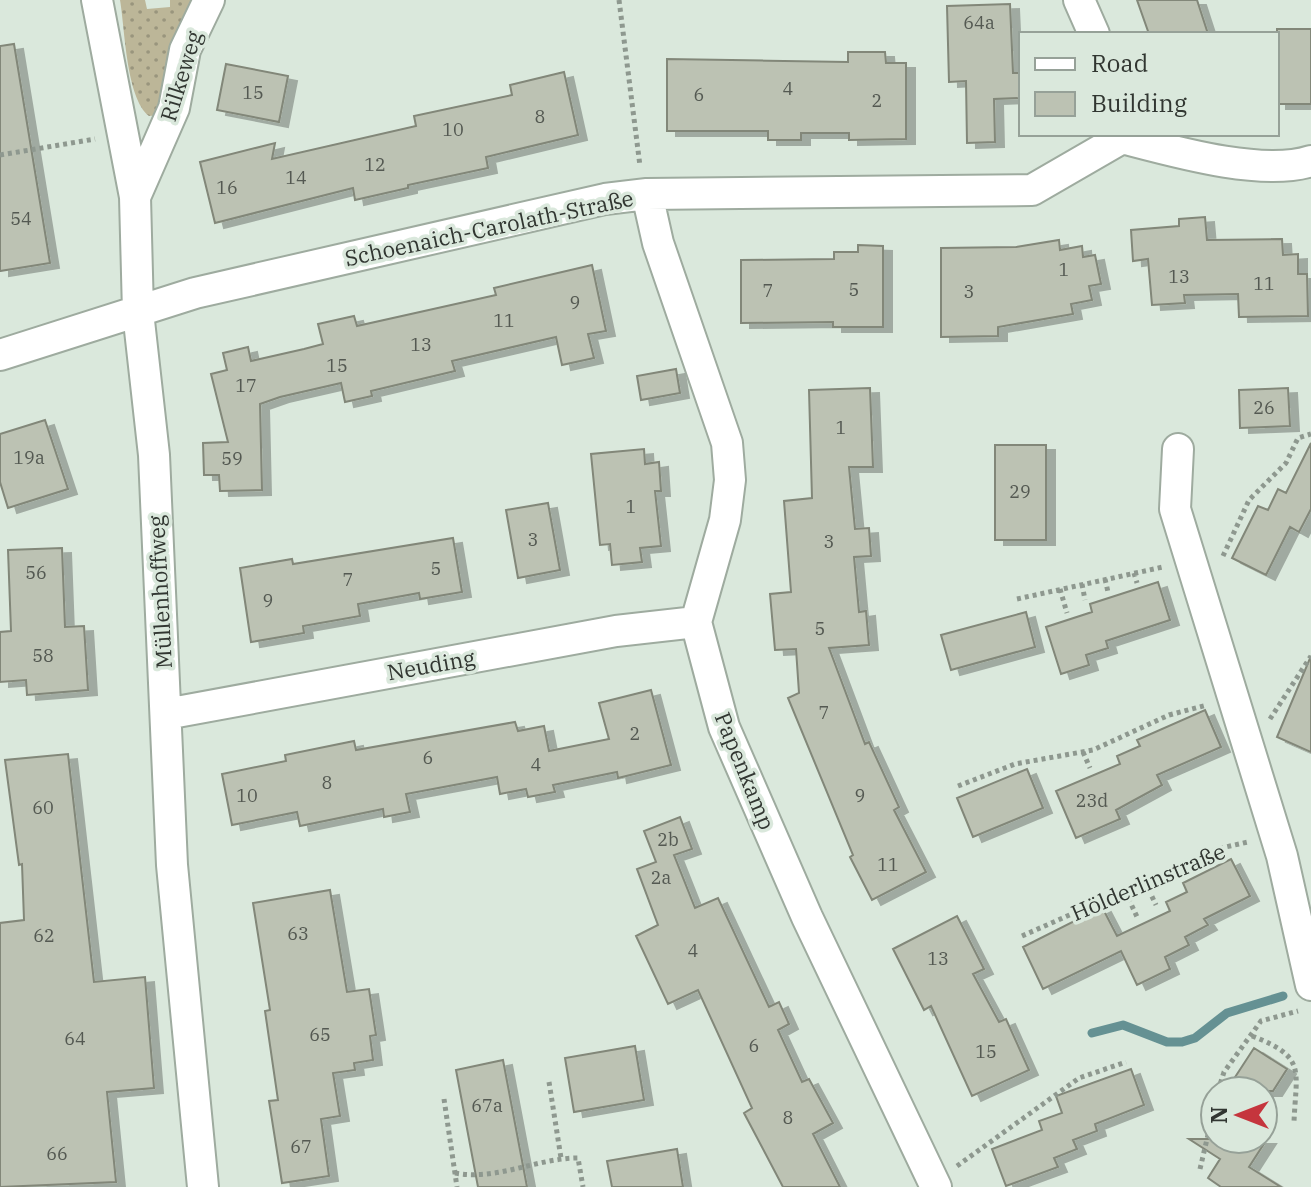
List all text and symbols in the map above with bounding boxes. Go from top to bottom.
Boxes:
house number: 64a [963,11,995,34]
street label: Rilkeweg [153,27,208,125]
legend [1019,32,1279,136]
text: Road [1091,47,1148,79]
house number: 4 [783,77,793,100]
house number: 15 [242,81,264,104]
house number: 6 [694,83,704,106]
text: Building [1091,87,1187,119]
house number: 2 [872,89,882,112]
house number: 8 [535,105,545,128]
house number: 10 [442,118,464,141]
house number: 12 [364,153,386,176]
house number: 14 [285,166,307,189]
house number: 16 [216,176,238,199]
street label: Schoenaich-Carolath-Straße [342,183,636,272]
house number: 54 [10,207,32,230]
house number: 1 [1059,258,1069,281]
house number: 13 [1168,265,1190,288]
house number: 11 [1253,272,1275,295]
house number: 5 [849,278,859,301]
house number: 7 [763,279,773,302]
house number: 3 [964,280,974,303]
house number: 9 [570,291,580,314]
house number: 11 [493,309,515,332]
house number: 13 [410,333,432,356]
house number: 15 [326,354,348,377]
house number: 17 [235,374,257,397]
house number: 26 [1253,396,1275,419]
house number: 1 [836,416,846,439]
house number: 19a [13,446,45,469]
house number: 59 [221,447,243,470]
house number: 29 [1009,480,1031,503]
house number: 1 [626,495,636,518]
street label: Müllenhoffweg [141,515,178,669]
house number: 3 [528,528,538,551]
house number: 3 [824,530,834,553]
house number: 5 [431,557,441,580]
house number: 56 [25,561,47,584]
house number: 7 [343,568,353,591]
house number: 9 [263,589,273,612]
house number: 5 [815,617,825,640]
street label: Neuding [385,643,477,686]
house number: 58 [32,644,54,667]
house number: 7 [819,701,829,724]
street label: Papenkamp [709,708,782,834]
house number: 2 [630,722,640,745]
house number: 6 [423,746,433,769]
house number: 4 [531,753,541,776]
house number: 8 [322,771,332,794]
house number: 10 [236,784,258,807]
house number: 9 [855,784,865,807]
house number: 23d [1076,789,1108,812]
house number: 60 [32,796,54,819]
house number: 2b [657,828,679,851]
street label: Hölderlinstraße [1066,836,1229,927]
house number: 11 [877,853,899,876]
house number: 2a [651,866,671,889]
house number: 63 [287,922,309,945]
house number: 62 [33,924,55,947]
house number: 4 [688,939,698,962]
house number: 13 [927,947,949,970]
house number: 65 [309,1023,331,1046]
house number: 64 [64,1027,86,1050]
house number: 6 [749,1034,759,1057]
house number: 15 [975,1040,997,1063]
north arrow [1199,1075,1279,1155]
house number: 67a [471,1094,503,1117]
house number: 8 [783,1106,793,1129]
text: N [1204,1106,1233,1124]
house number: 67 [290,1135,312,1158]
house number: 66 [46,1142,68,1165]

